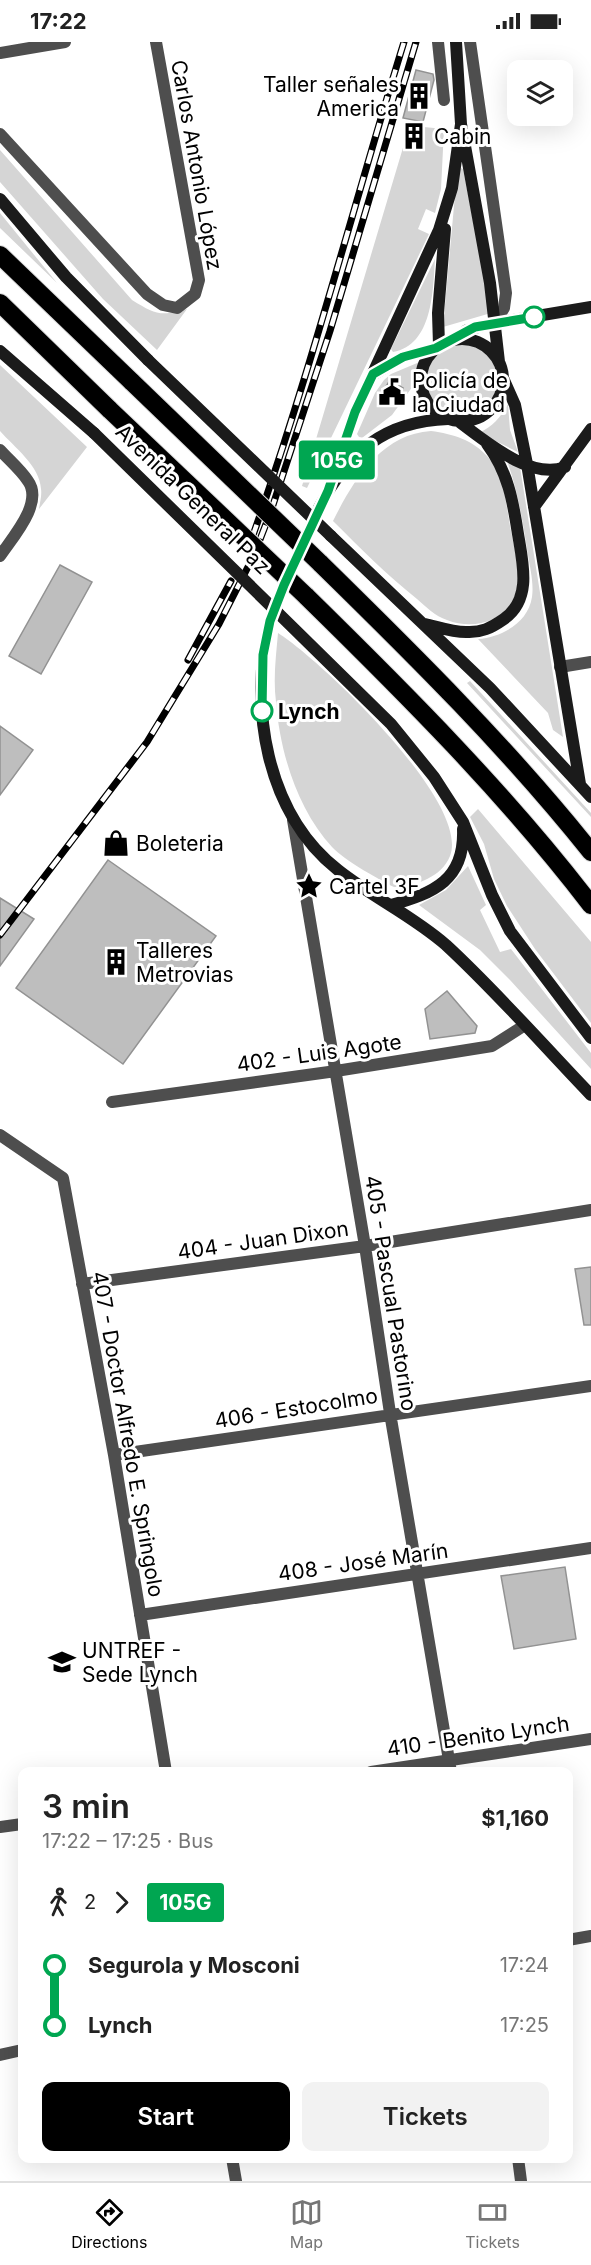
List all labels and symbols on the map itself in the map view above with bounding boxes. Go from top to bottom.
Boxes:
street label: Carlos Antonio López [166,58,228,272]
place label: Taller señales America [263,72,399,121]
building icon: Taller señales America [404,81,434,111]
building icon: Cabin [399,121,429,151]
place label: Cabin [434,124,491,149]
unlabelled marker [523,306,545,328]
place label: Policía de la Ciudad [412,368,508,417]
public building icon: Policía de la Ciudad [377,377,407,407]
street label: Avenida General Paz [111,419,275,579]
line badge: 105G [295,440,379,480]
place label: Lynch [278,699,340,724]
marker: Lynch [251,700,273,722]
shop icon: Boleteria [101,828,131,858]
place label: Boleteria [136,831,224,856]
place icon: Cartel 3F [294,871,324,901]
place label: Cartel 3F [329,874,420,899]
place label: Talleres Metrovias [136,938,234,987]
building icon: Talleres Metrovias [101,947,131,977]
street label: 402 - Luis Agote [235,1029,403,1077]
street label: 405 - Pascual Pastorino [360,1173,422,1413]
street label: 404 - Juan Dixon [176,1216,350,1264]
street label: 407 - Doctor Alfredo E. Springolo [87,1269,169,1599]
street label: 406 - Estocolmo [213,1383,379,1433]
street label: 408 - José Marín [276,1538,450,1586]
place label: UNTREF - Sede Lynch [82,1638,198,1687]
school or university icon: UNTREF - Sede Lynch [47,1647,77,1677]
street label: 410 - Benito Lynch [385,1711,571,1761]

